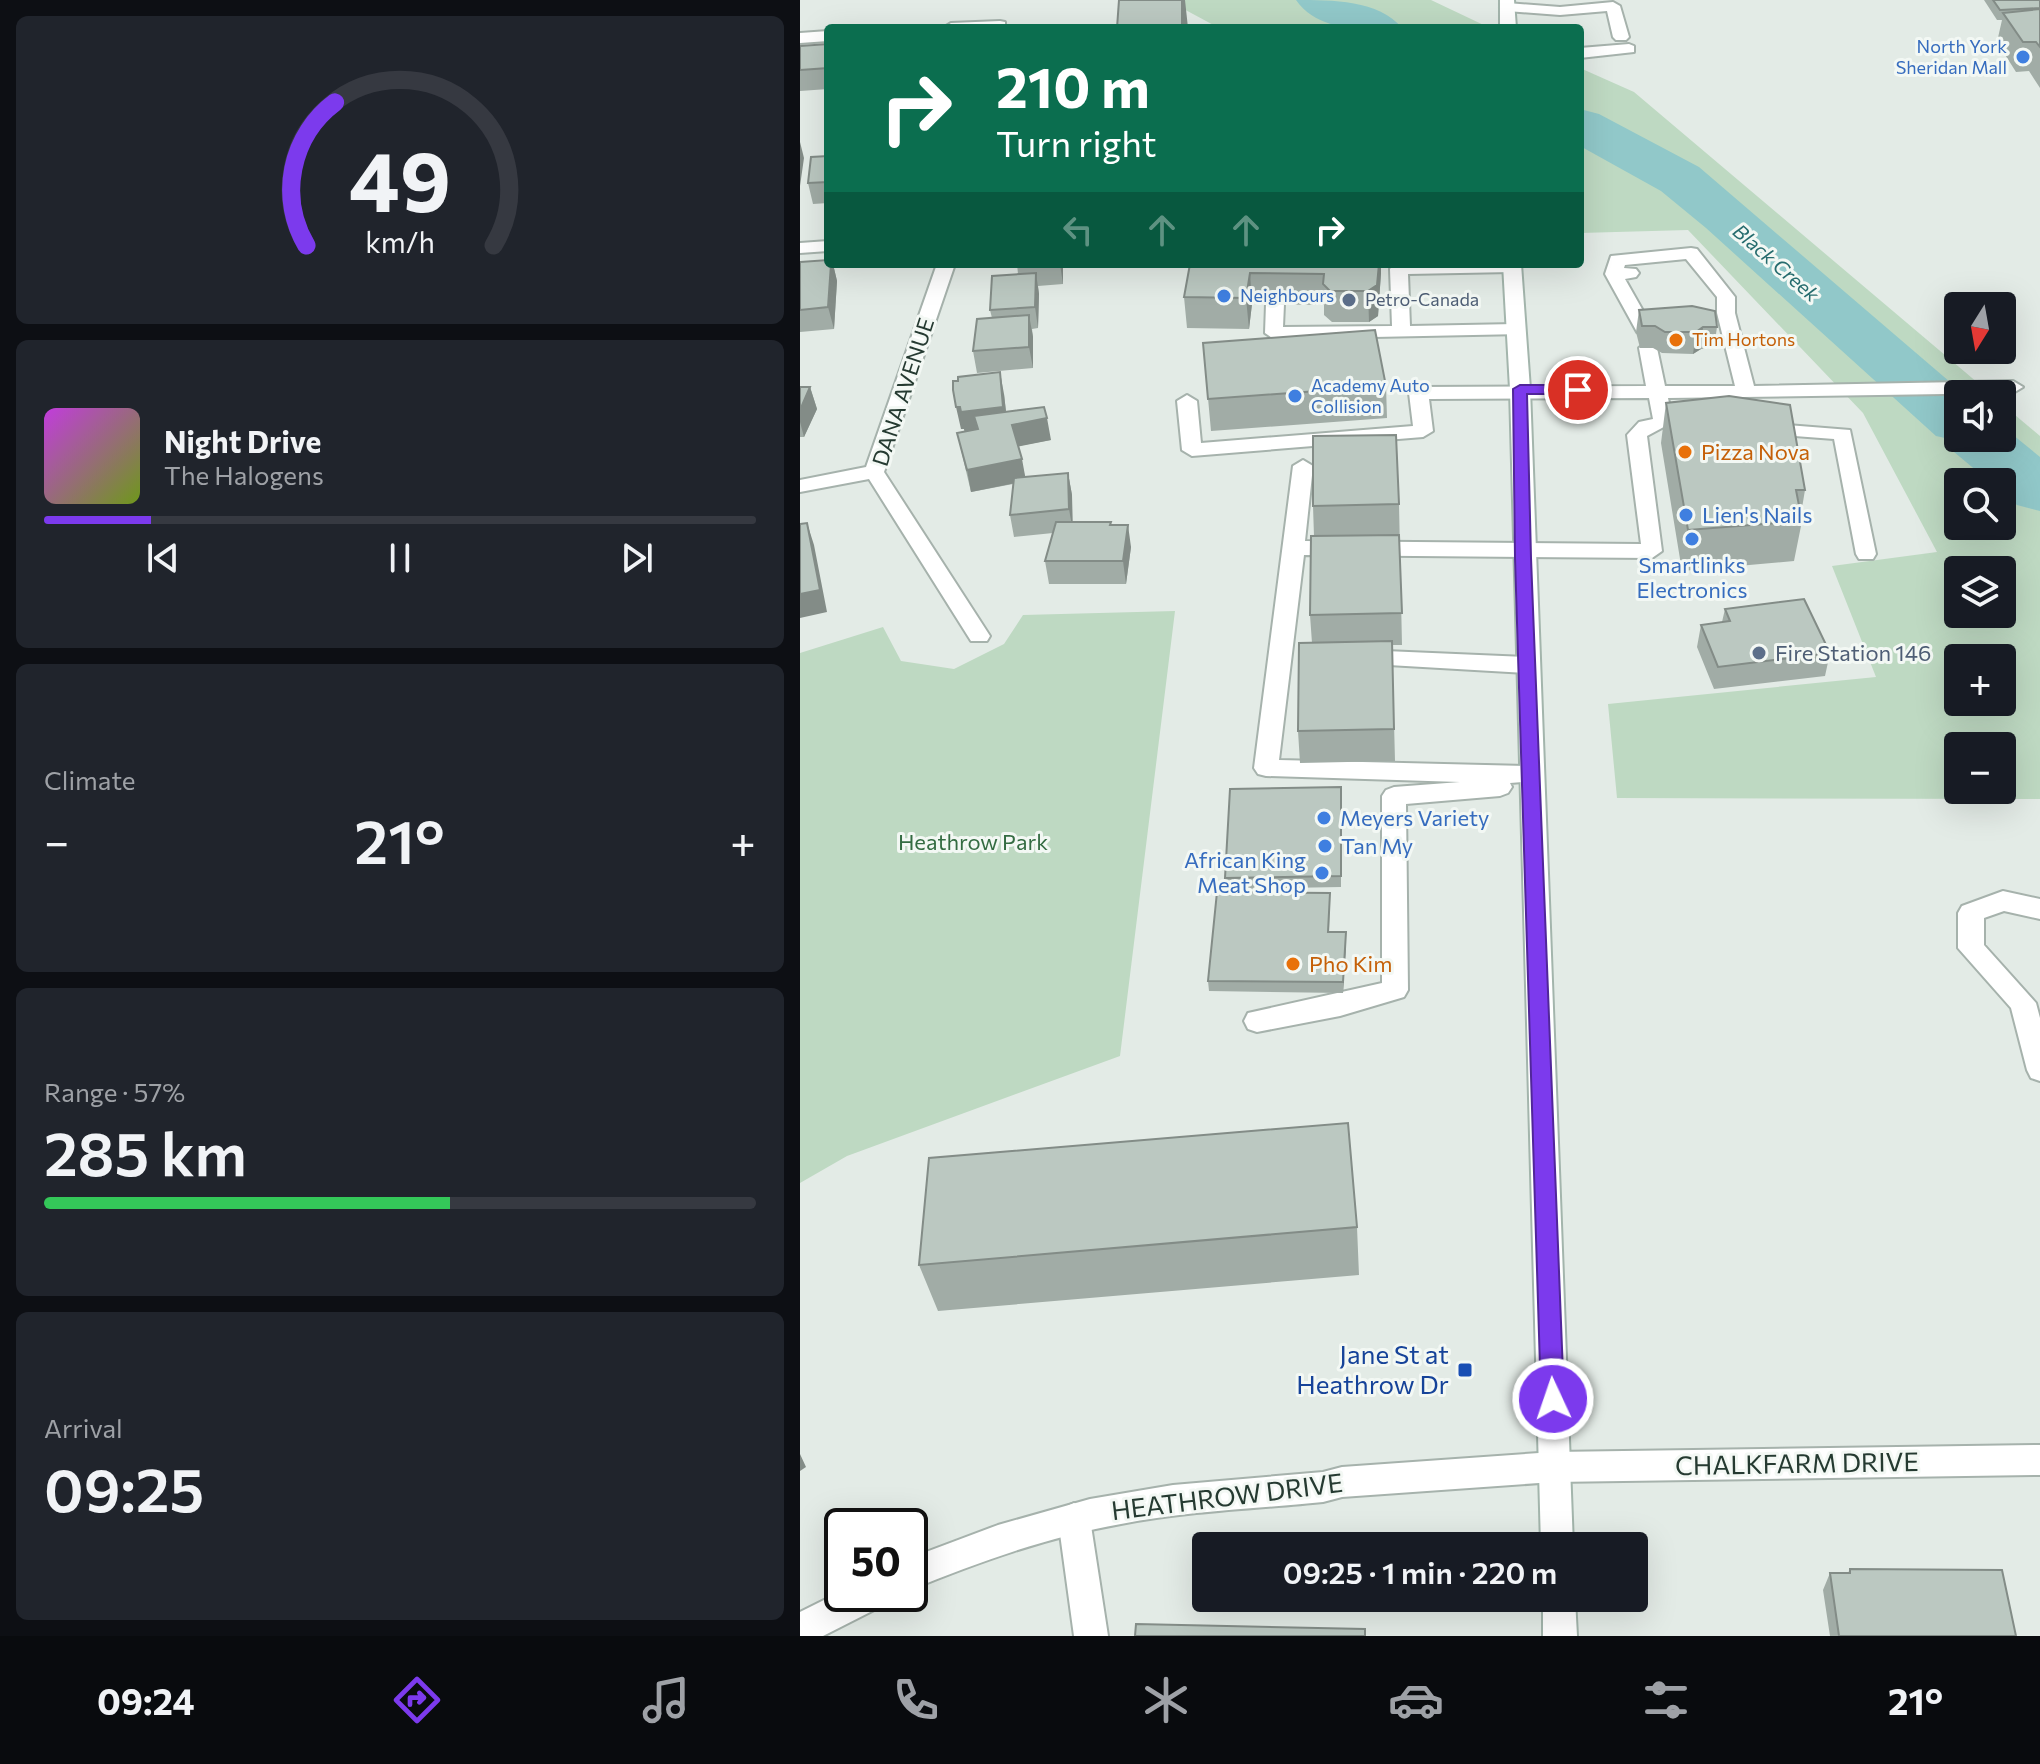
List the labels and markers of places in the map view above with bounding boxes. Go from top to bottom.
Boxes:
place label: North York Sheridan Mall [1896,35,2007,78]
marker: North York Sheridan Mall [2014,48,2032,66]
place label: Neighbours [1240,284,1334,306]
marker: Neighbours [1215,287,1233,305]
place label: Petro-Canada [1365,288,1479,310]
marker: Petro-Canada [1340,291,1358,309]
place label: Tim Hortons [1692,328,1795,350]
marker: Tim Hortons [1667,331,1685,349]
pin [1544,356,1612,424]
place label: Academy Auto Collision [1311,374,1430,417]
marker: Academy Auto Collision [1286,387,1304,405]
place label: Pizza Nova [1701,438,1810,465]
marker: Pizza Nova [1676,443,1694,461]
place label: Lien's Nails [1702,501,1812,528]
marker: Lien's Nails [1677,506,1695,524]
marker: Smartlinks Electronics [1683,530,1701,548]
place label: Smartlinks Electronics [1637,551,1747,603]
place label: Fire Station 146 [1775,639,1931,666]
marker: Fire Station 146 [1750,644,1768,662]
place label: Meyers Variety [1340,804,1489,831]
marker: Meyers Variety [1315,809,1333,827]
place label: Tan My [1341,832,1413,859]
marker: Tan My [1316,837,1334,855]
place label: African King Meat Shop [1184,846,1306,898]
marker: African King Meat Shop [1313,864,1331,882]
place label: Pho Kim [1309,950,1392,977]
marker: Pho Kim [1284,955,1302,973]
place label: Jane St at Heathrow Dr [1296,1338,1449,1399]
marker: Jane St at Heathrow Dr [1456,1361,1474,1379]

